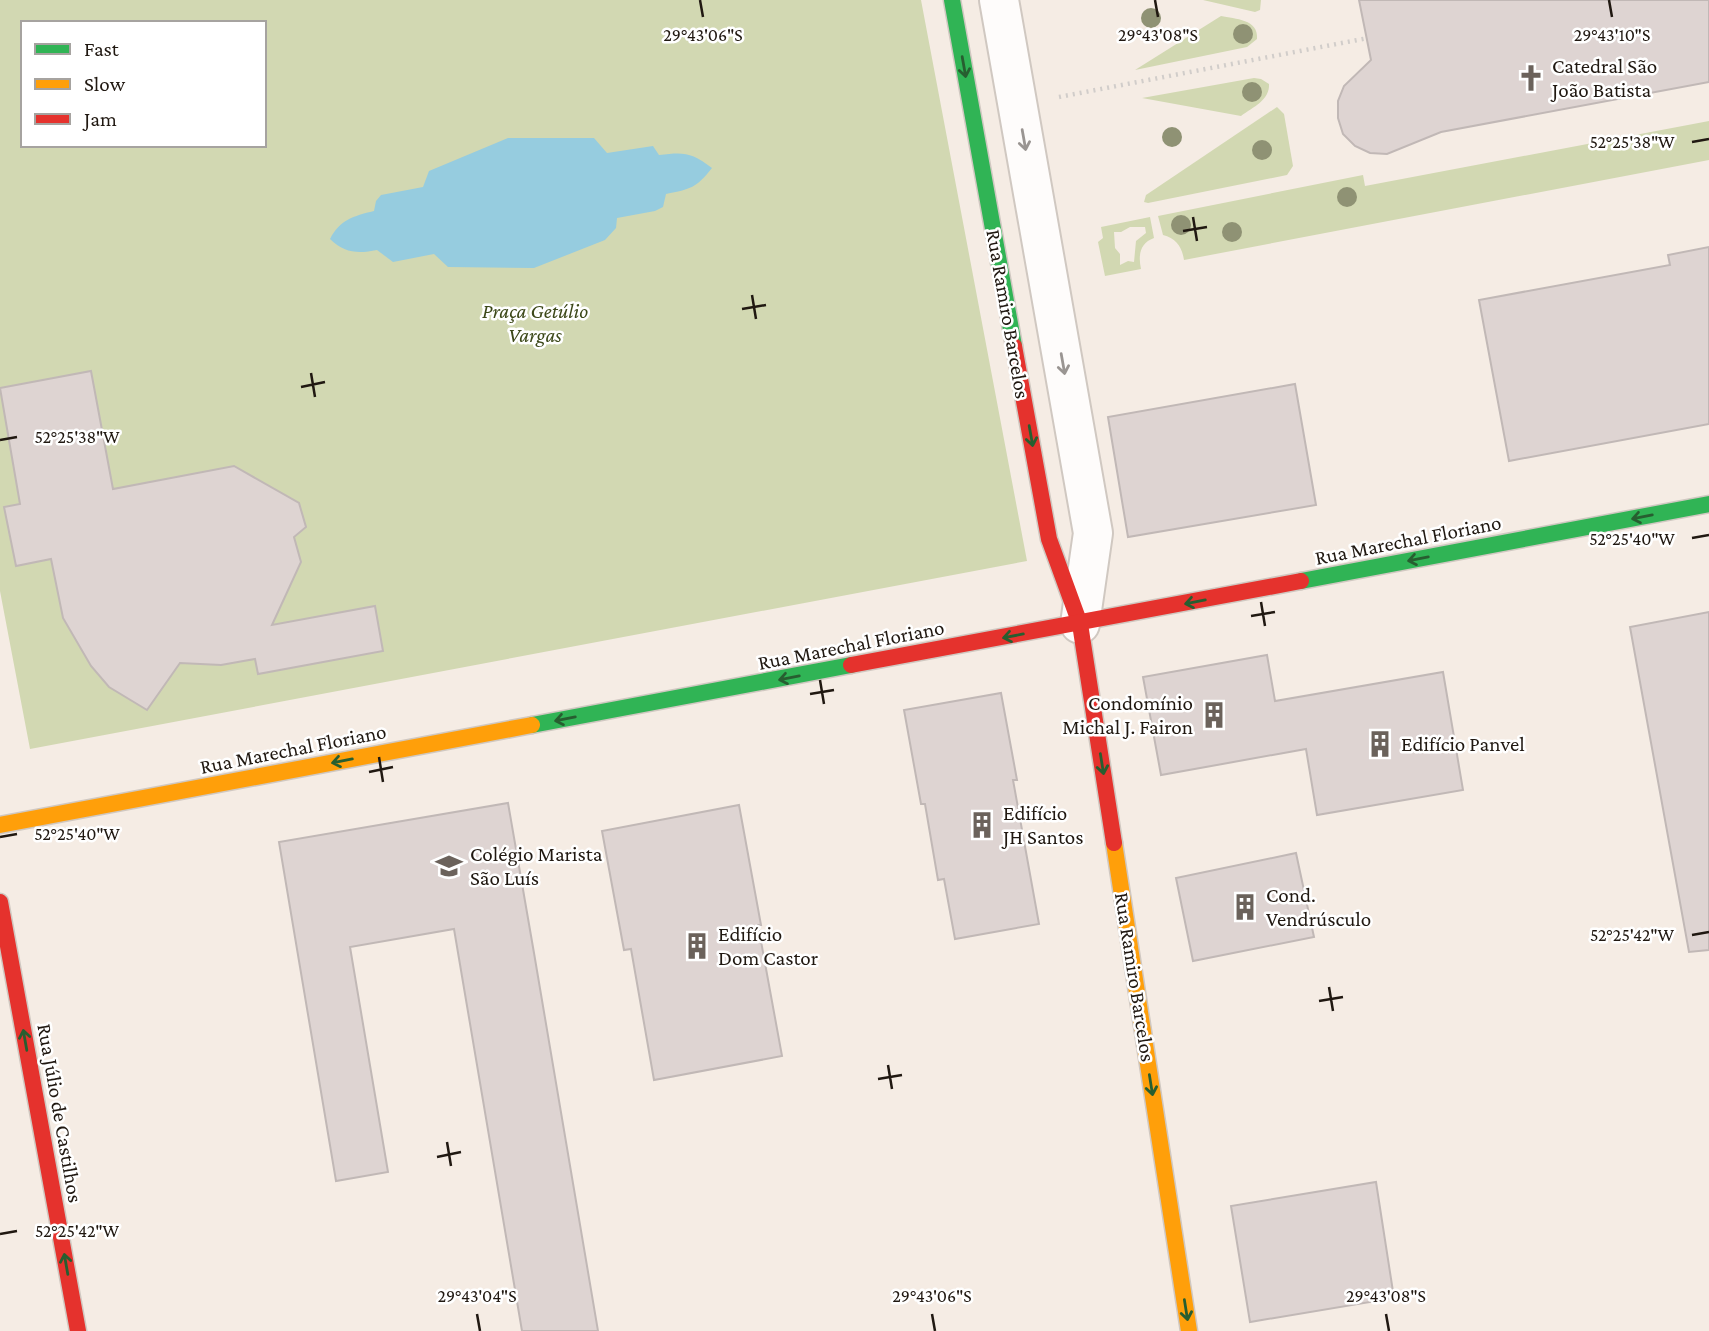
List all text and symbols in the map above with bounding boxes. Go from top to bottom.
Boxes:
legend [21,21,266,147]
text: 29°43'06"S [663,25,743,45]
text: 29°43'08"S [1118,25,1198,45]
text: 29°43'10"S [1574,25,1650,45]
text: Fast [84,37,120,61]
place label: Catedral São João Batista [1550,54,1657,102]
one-way arrow [958,55,971,78]
church icon: Catedral São João Batista [1516,63,1546,93]
text: Slow [84,72,126,96]
text: Jam [82,107,117,131]
one-way arrow [1018,128,1031,150]
text: 52°25'38"W [1589,132,1675,152]
street label: Rua Ramiro Barcelos [981,228,1035,400]
park label: Praça Getúlio Vargas [482,299,588,347]
one-way arrow [1057,352,1071,375]
one-way arrow [1024,424,1038,447]
text: 52°25'38"W [34,427,120,447]
street label: Rua Marechal Floriano [1313,510,1503,570]
one-way arrow [1631,511,1654,524]
text: 52°25'40"W [1589,529,1675,549]
one-way arrow [1407,553,1430,567]
one-way arrow [1184,595,1207,609]
street label: Rua Marechal Floriano [756,615,946,675]
one-way arrow [1002,630,1025,643]
one-way arrow [778,671,801,685]
place label: Condomínio Michal J. Fairon [1062,691,1193,739]
building icon: Condomínio Michal J. Fairon [1199,700,1229,730]
one-way arrow [554,713,577,727]
street label: Rua Marechal Floriano [198,719,388,779]
building icon: Edifício Panvel [1365,729,1395,759]
place label: Edifício Panvel [1401,732,1525,756]
one-way arrow [1095,752,1108,775]
one-way arrow [331,755,354,768]
place label: Edifício JH Santos [1001,801,1083,849]
building icon: Edifício JH Santos [967,810,997,840]
text: 52°25'40"W [34,824,120,844]
place label: Colégio Marista São Luís [470,842,603,890]
school or university icon: Colégio Marista São Luís [434,851,464,881]
place label: Cond. Vendrúsculo [1266,883,1371,931]
street label: Rua Ramiro Barcelos [1110,890,1160,1064]
building icon: Cond. Vendrúsculo [1230,892,1260,922]
place label: Edifício Dom Castor [718,922,819,970]
text: 52°25'42"W [1590,925,1674,945]
building icon: Edifício Dom Castor [682,931,712,961]
street label: Rua Júlio de Castilhos [32,1022,88,1204]
one-way arrow [18,1029,31,1052]
one-way arrow [1145,1073,1158,1096]
text: 52°25'42"W [35,1221,119,1241]
one-way arrow [59,1253,72,1276]
text: 29°43'04"S [437,1286,517,1306]
text: 29°43'06"S [892,1286,972,1306]
text: 29°43'08"S [1346,1286,1426,1306]
one-way arrow [1180,1298,1193,1321]

